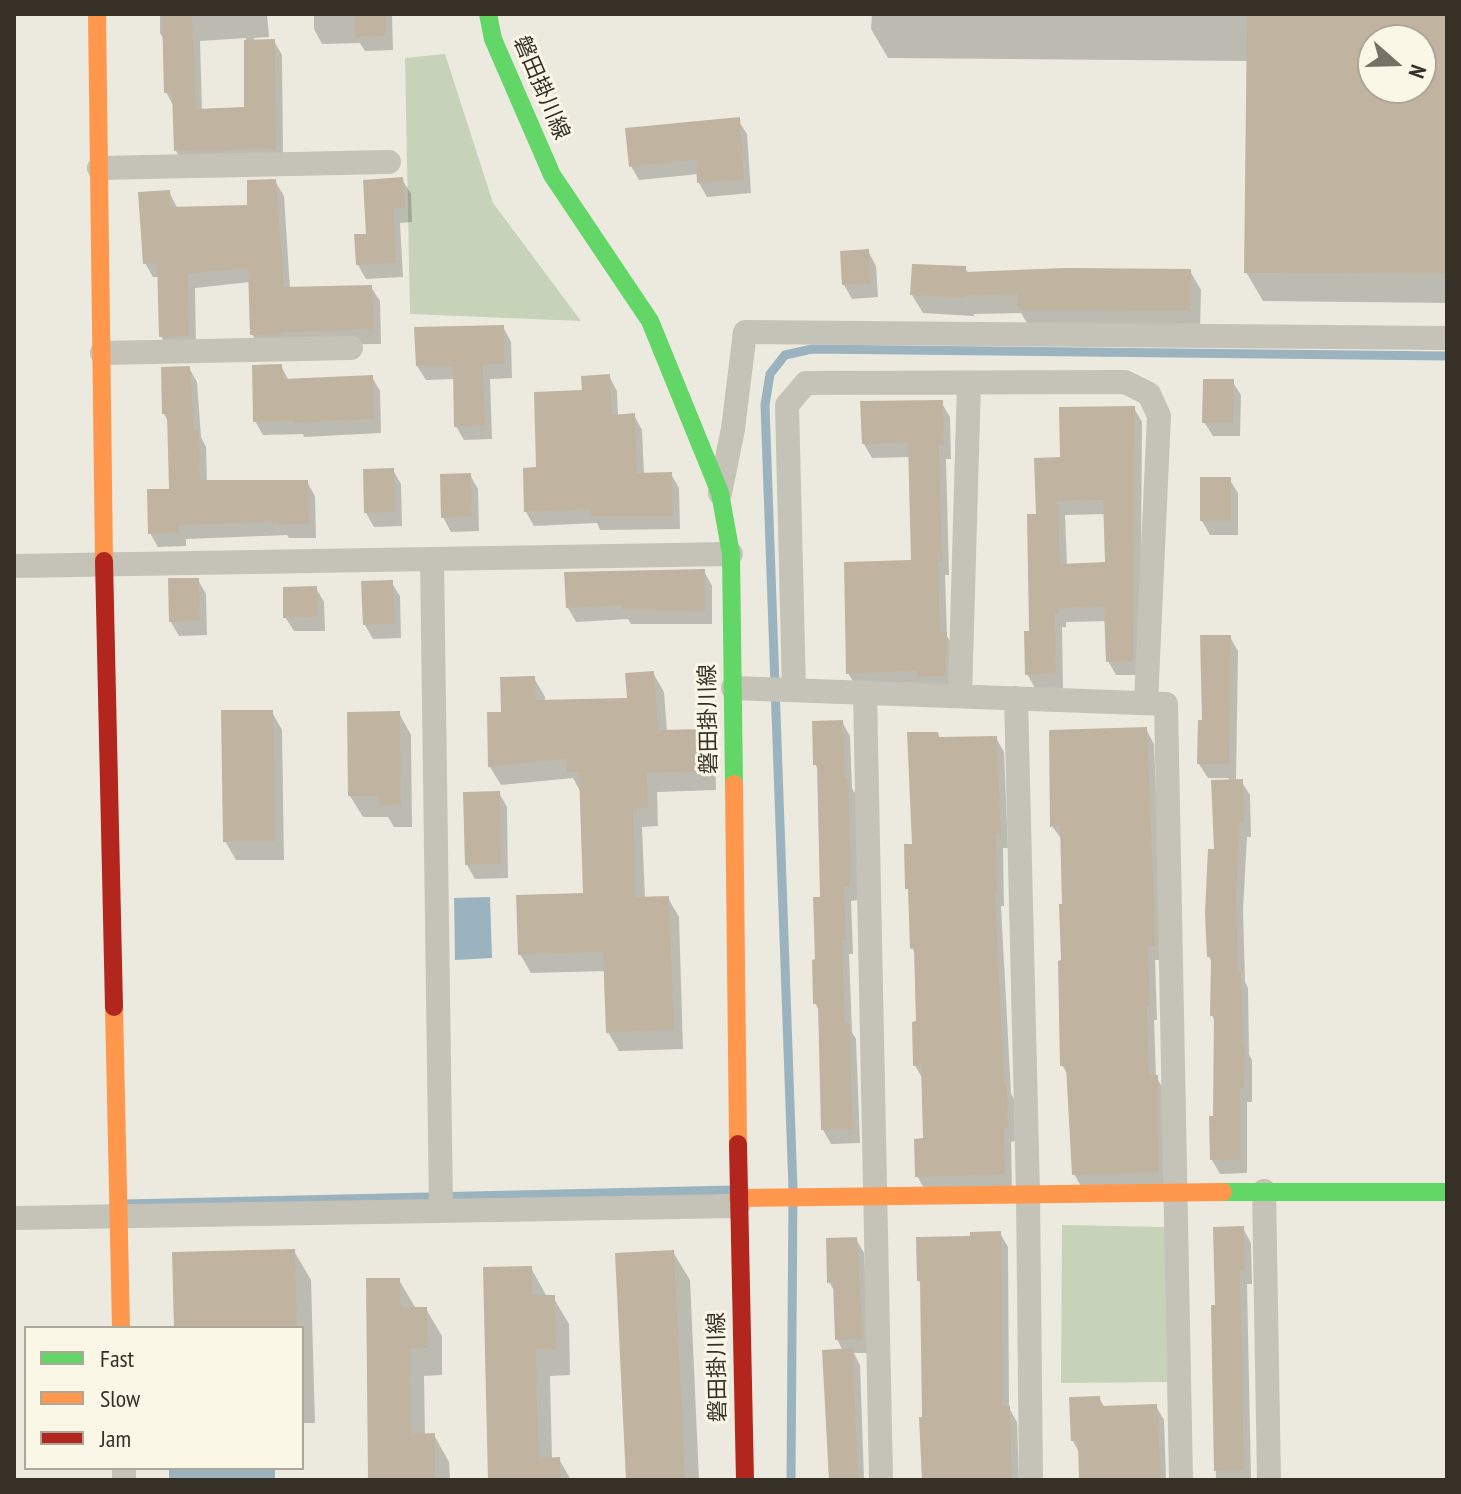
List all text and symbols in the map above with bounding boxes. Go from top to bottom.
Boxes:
north arrow [1357,24,1437,104]
street label: 磐田掛川線 [507,32,575,144]
text: N [1402,61,1433,82]
street label: 磐田掛川線 [695,664,723,774]
street label: 磐田掛川線 [704,1312,732,1422]
legend [24,1326,304,1470]
text: Fast [100,1343,134,1374]
text: Slow [100,1383,140,1414]
text: Jam [100,1423,131,1454]

